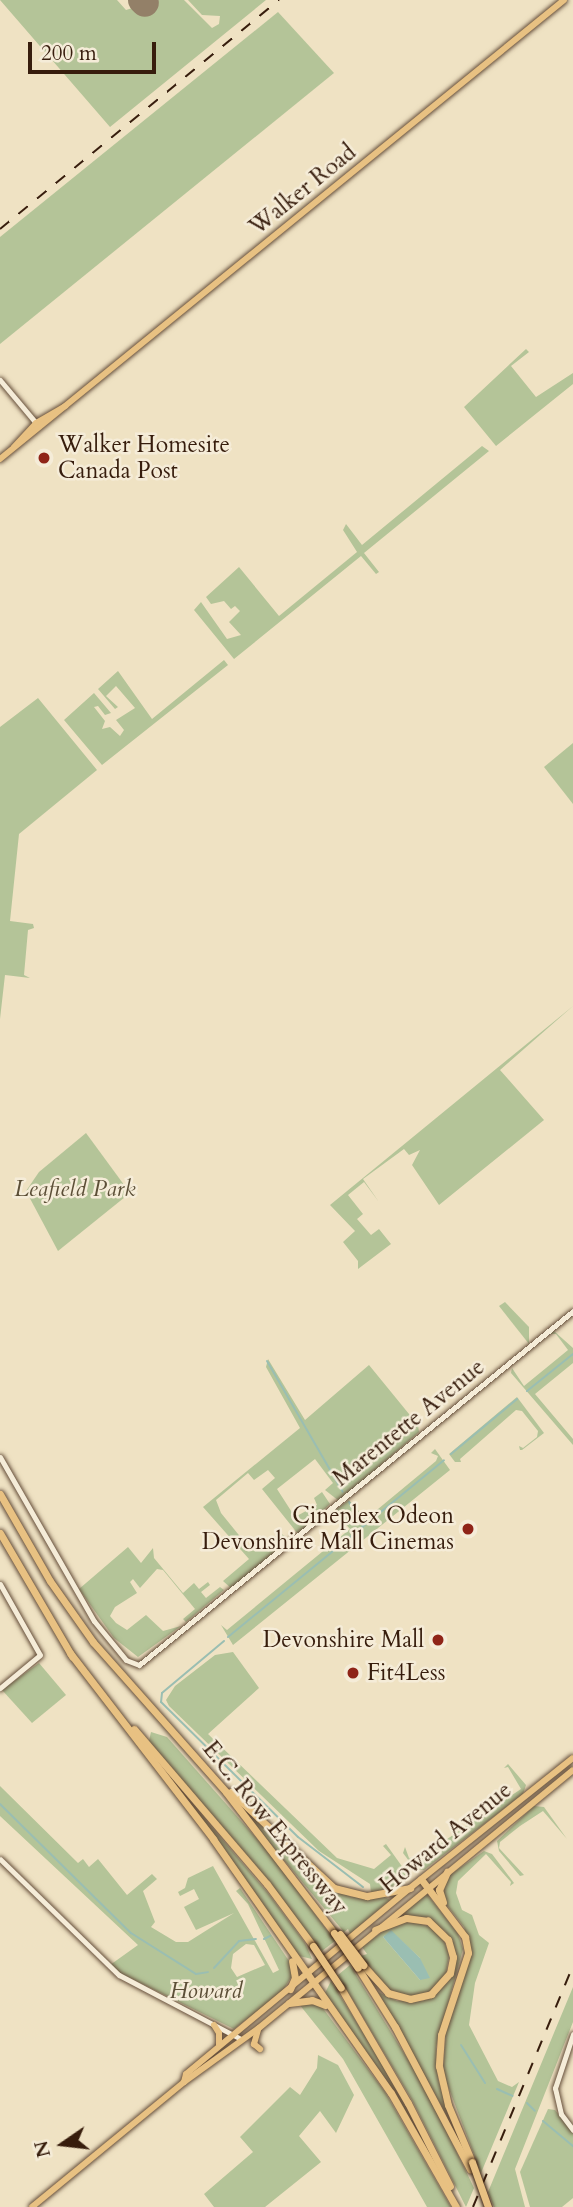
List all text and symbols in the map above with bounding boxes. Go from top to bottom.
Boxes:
scale bar [32,28,159,72]
text: 200 m [41,39,97,68]
street label: Walker Road [244,139,362,241]
place label: Walker Homesite Canada Post [58,431,230,485]
marker: Walker Homesite Canada Post [36,450,52,466]
park label: Leafield Park [14,1175,136,1203]
street label: Marentette Avenue [328,1353,490,1493]
place label: Cineplex Odeon Devonshire Mall Cinemas [202,1502,454,1556]
marker: Cineplex Odeon Devonshire Mall Cinemas [460,1521,476,1537]
place label: Devonshire Mall [263,1626,424,1654]
marker: Devonshire Mall [430,1632,446,1648]
place label: Fit4Less [367,1659,445,1687]
marker: Fit4Less [345,1665,361,1681]
street label: E.C. Row Expressway [197,1736,353,1920]
street label: Howard Avenue [375,1776,517,1900]
park label: Howard [170,1977,242,2005]
north arrow [28,2109,98,2179]
text: N [28,2138,57,2160]

